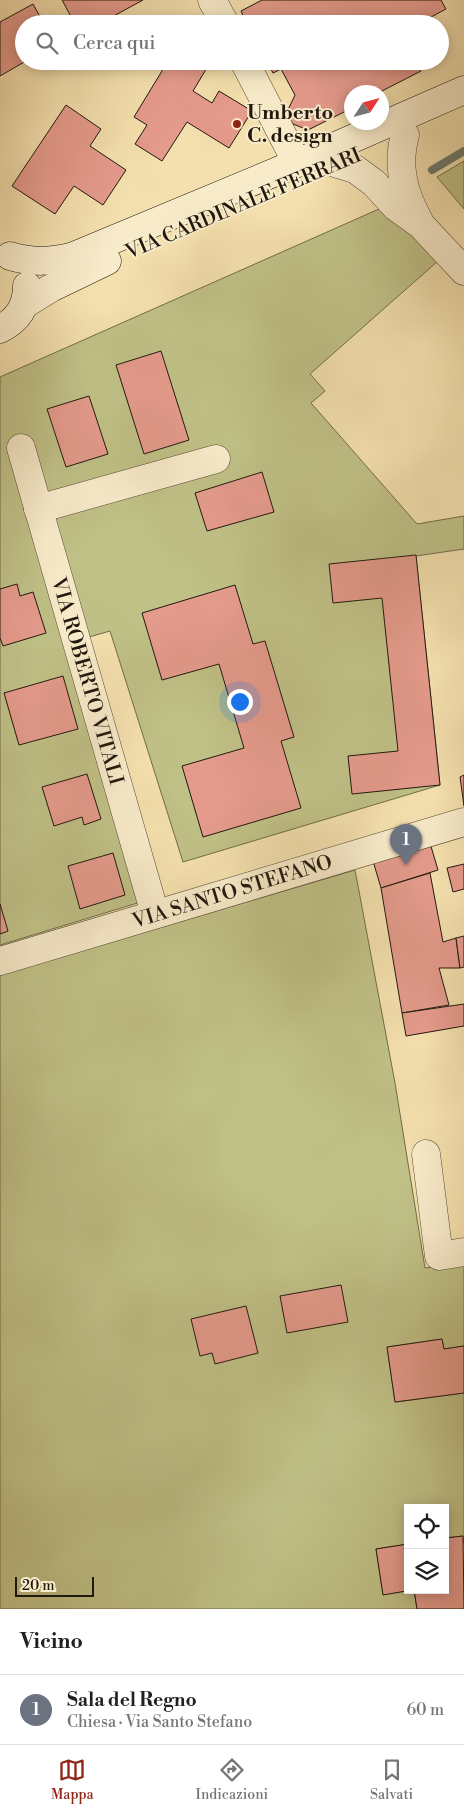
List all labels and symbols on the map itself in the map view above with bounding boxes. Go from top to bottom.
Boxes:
north arrow [344,85,389,130]
place label: Umberto C. design [247,101,333,149]
marker: Umberto C. design [231,118,243,130]
street label: VIA CARDINALE FERRARI [121,143,366,266]
street label: VIA ROBERTO VITALI [45,574,128,788]
your location [227,689,253,715]
pin: 1 [390,824,422,865]
street label: VIA SANTO STEFANO [128,850,335,935]
scale bar [15,1574,94,1597]

